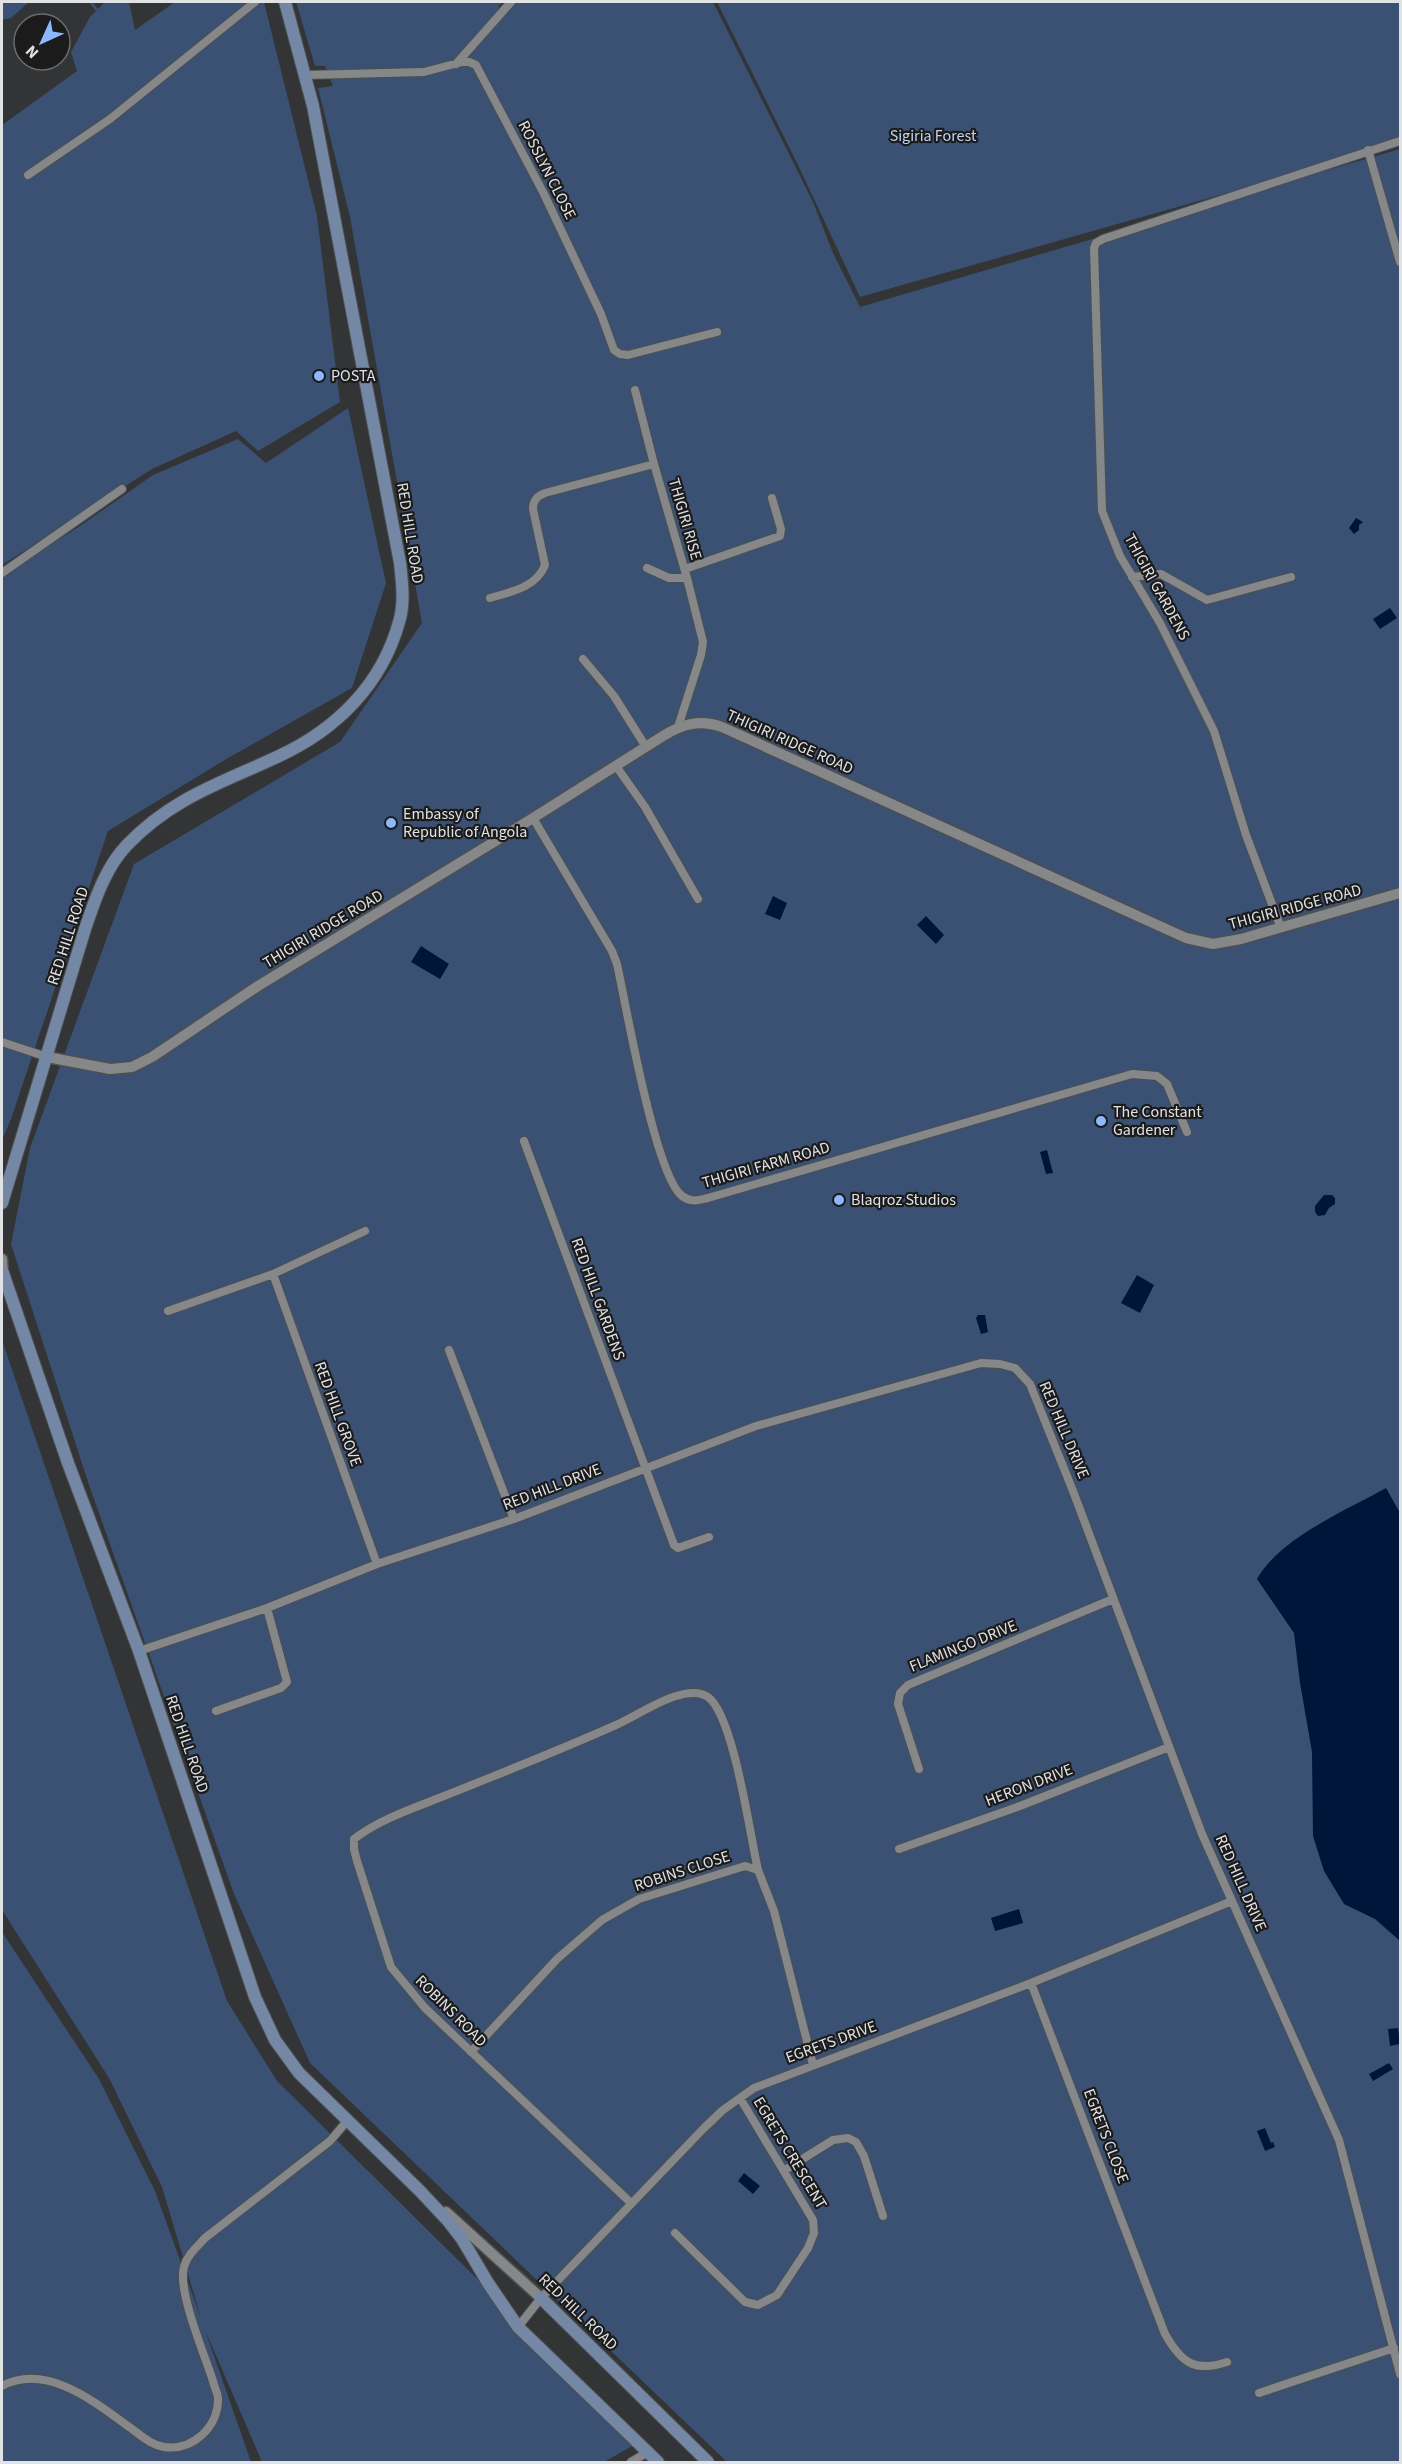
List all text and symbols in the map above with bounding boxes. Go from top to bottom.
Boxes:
north arrow [12,12,72,72]
text: N [21,40,44,63]
street label: ROSSLYN CLOSE [513,117,581,223]
park label: Sigiria Forest [890,125,977,147]
place label: POSTA [331,365,376,387]
marker: POSTA [312,369,326,383]
street label: THIGIRI RISE [663,476,707,562]
street label: RED HILL ROAD [391,481,429,585]
street label: THIGIRI GARDENS [1119,530,1195,644]
street label: THIGIRI RIDGE ROAD [723,704,857,780]
place label: Embassy of Republic of Angola [403,803,527,843]
marker: Embassy of Republic of Angola [384,816,398,830]
street label: THIGIRI RIDGE ROAD [1226,879,1364,935]
street label: RED HILL ROAD [42,884,94,988]
street label: THIGIRI RIDGE ROAD [259,884,387,974]
place label: The Constant Gardener [1113,1101,1202,1141]
marker: The Constant Gardener [1094,1114,1108,1128]
street label: THIGIRI FARM ROAD [700,1136,833,1194]
place label: Blaqroz Studios [851,1189,956,1211]
marker: Blaqroz Studios [832,1193,846,1207]
street label: RED HILL GARDENS [566,1235,630,1363]
street label: RED HILL GROVE [309,1359,367,1469]
street label: RED HILL DRIVE [1034,1378,1094,1482]
street label: RED HILL DRIVE [500,1458,604,1516]
street label: FLAMINGO DRIVE [906,1614,1020,1678]
street label: RED HILL ROAD [160,1692,214,1796]
street label: HERON DRIVE [982,1758,1076,1812]
street label: RED HILL DRIVE [1210,1831,1272,1935]
street label: ROBINS CLOSE [631,1845,733,1897]
street label: ROBINS ROAD [410,1970,492,2052]
street label: EGRETS DRIVE [782,2015,880,2069]
street label: EGRETS CLOSE [1078,2086,1134,2186]
street label: EGRETS CRESCENT [748,2093,832,2214]
street label: RED HILL ROAD [534,2269,622,2355]

